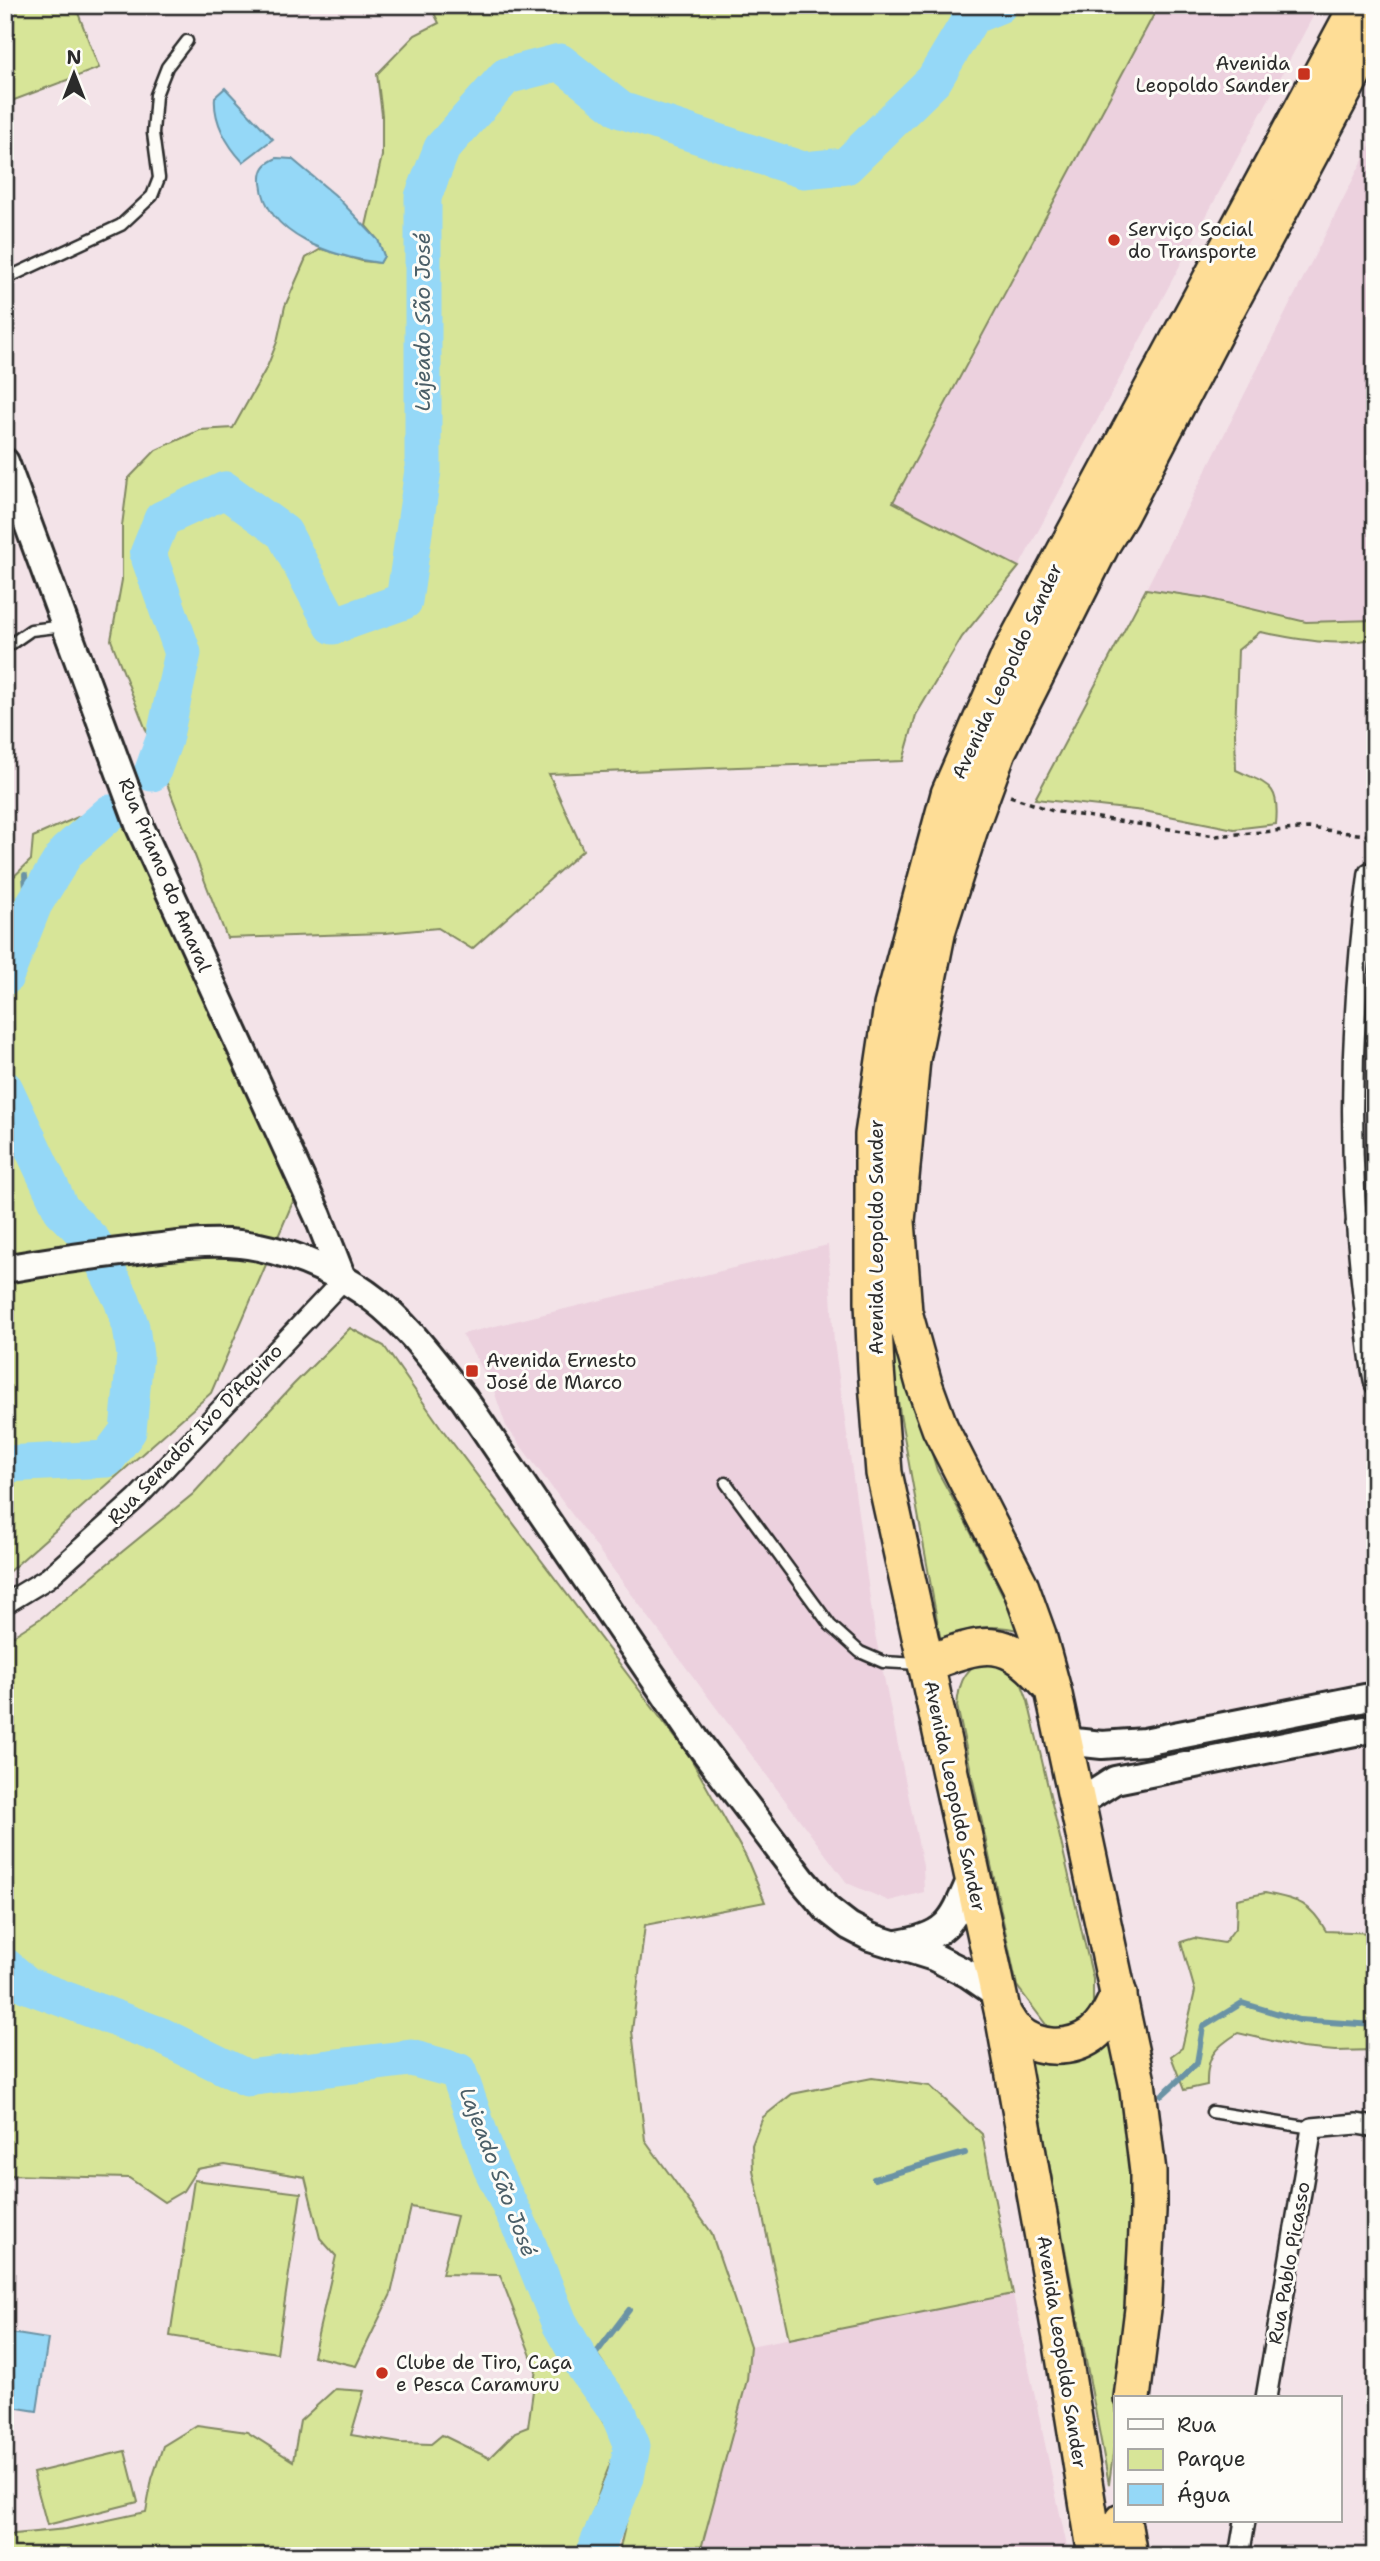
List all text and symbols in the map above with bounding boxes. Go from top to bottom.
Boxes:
north arrow [38,38,108,108]
text: N [66,45,82,70]
place label: Avenida Leopoldo Sander [1136,51,1290,98]
marker: Avenida Leopoldo Sander [1296,66,1312,82]
place label: Serviço Social do Transporte [1128,217,1257,264]
water label: Lajeado São José [409,232,437,412]
marker: Serviço Social do Transporte [1106,232,1122,248]
street label: Avenida Leopoldo Sander [946,559,1068,783]
street label: Rua Priamo do Amaral [113,774,217,976]
street label: Avenida Leopoldo Sander [864,1119,889,1355]
street label: Rua Senador Ivo D'Aquino [102,1339,288,1529]
place label: Avenida Ernesto José de Marco [486,1348,637,1395]
marker: Avenida Ernesto José de Marco [464,1363,480,1379]
street label: Avenida Leopoldo Sander [918,1678,992,1914]
water label: Lajeado São José [453,2083,543,2261]
street label: Rua Pablo Picasso [1262,2180,1316,2346]
street label: Avenida Leopoldo Sander [1031,2234,1093,2470]
place label: Clube de Tiro, Caça e Pesca Caramuru [396,2350,572,2397]
marker: Clube de Tiro, Caça e Pesca Caramuru [374,2365,390,2381]
legend [1114,2396,1342,2522]
text: Rua [1177,2411,1216,2439]
text: Parque [1177,2445,1246,2473]
text: Água [1177,2480,1230,2509]

